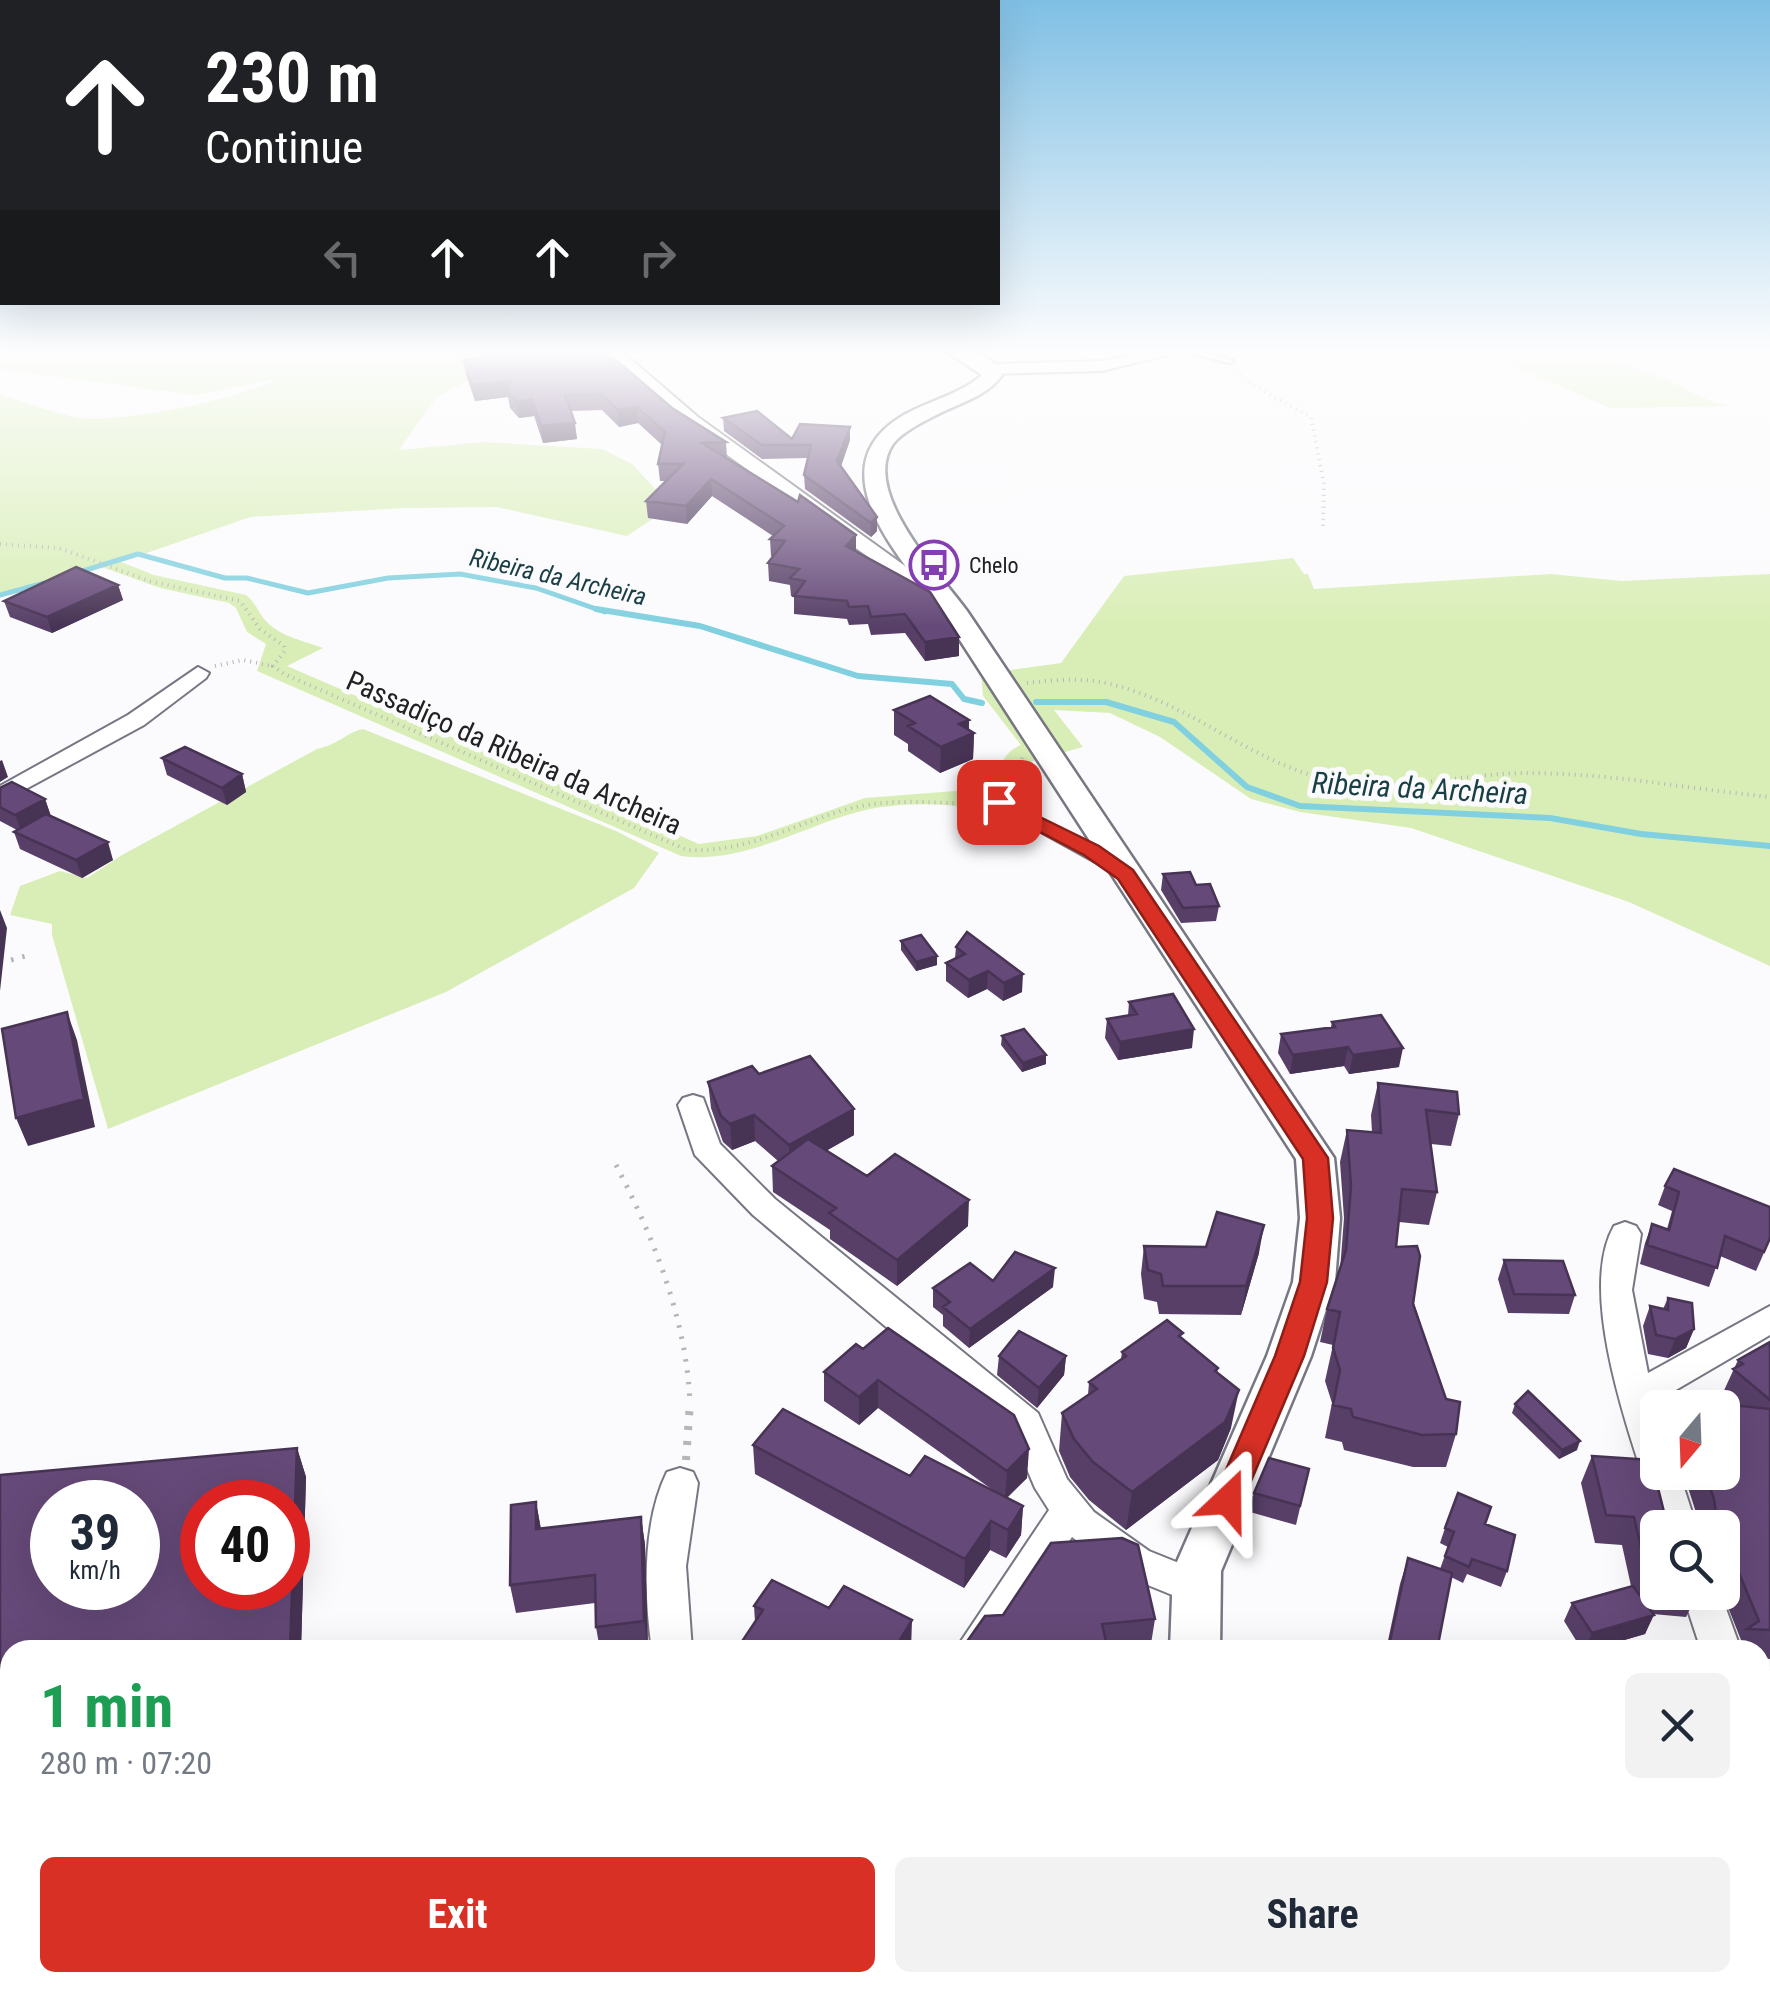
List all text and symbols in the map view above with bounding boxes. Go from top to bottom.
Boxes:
text: 230 m [205,37,379,119]
icon: ahead [40,40,170,170]
text: Continue [205,121,363,174]
icon: left [315,230,370,285]
icon: ahead [420,230,475,285]
icon: ahead [525,230,580,285]
icon: right [630,230,685,285]
bus stop icon: Chelo [908,539,960,591]
water label: Ribeira da Archeira [467,543,649,611]
place label: Chelo [969,553,1019,578]
street label: Passadiço da Ribeira da Archeira [341,664,687,842]
pin [957,760,1042,845]
water label: Ribeira da Archeira [1311,765,1529,811]
icon: arrive [972,775,1027,830]
north arrow [1640,1390,1740,1490]
map controls [1640,1390,1740,1610]
position arrow [1176,1448,1280,1552]
speed limit sign: 40 [180,1480,310,1610]
text: 39 [70,1504,120,1562]
button: search [1640,1510,1740,1610]
text: km/h [69,1556,121,1585]
text: 1 min [40,1671,173,1742]
button: close [1625,1673,1730,1778]
text: 280 m · 07:20 [40,1744,212,1782]
button: Exit [40,1857,875,1972]
button: Share [895,1857,1730,1972]

